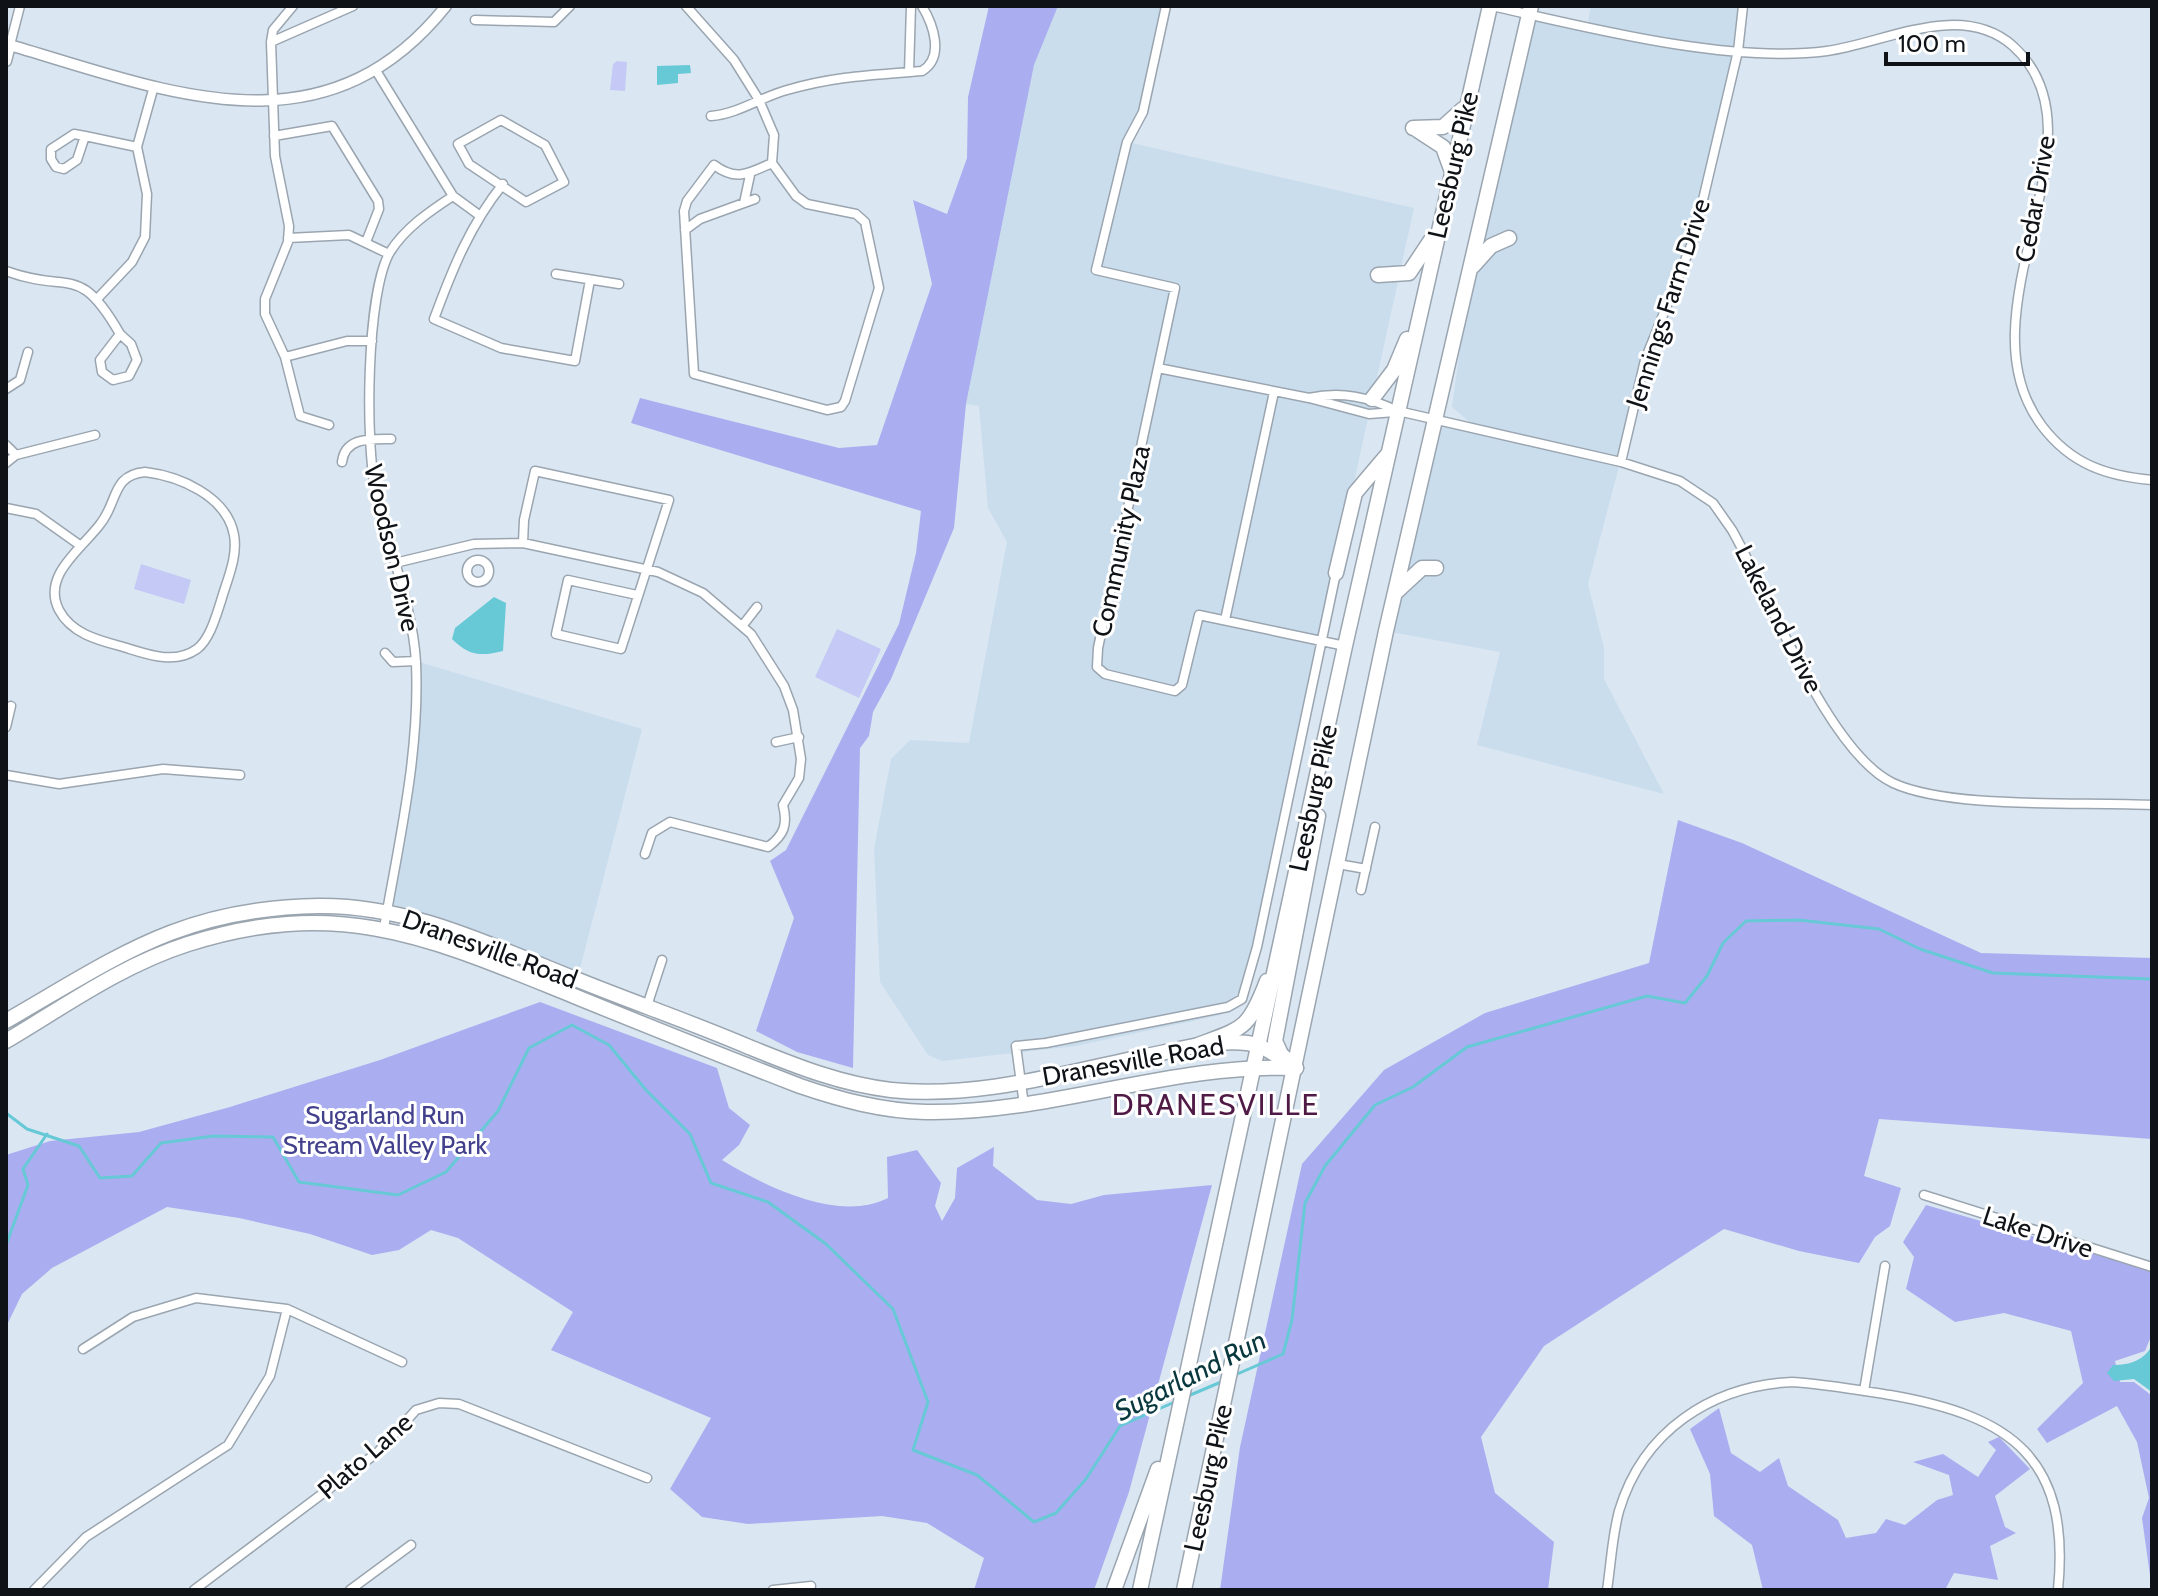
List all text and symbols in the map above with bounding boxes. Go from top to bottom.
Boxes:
scale bar [1886,16,2028,66]
text: 100 m [1898,29,1966,58]
street label: Leesburg Pike [1421,88,1485,242]
street label: Cedar Drive [2008,133,2062,265]
street label: Jennings Farm Drive [1619,194,1717,413]
street label: Community Plaza [1085,442,1157,640]
street label: Woodson Drive [357,461,427,635]
street label: Lakeland Drive [1728,540,1830,698]
street label: Leesburg Pike [1282,721,1344,875]
street label: Dranesville Road [398,903,582,995]
street label: Dranesville Road [1040,1029,1226,1093]
district label: DRANESVILLE [1112,1086,1320,1123]
park label: Sugarland Run Stream Valley Park [283,1099,488,1161]
street label: Lake Drive [1979,1199,2097,1265]
water label: Sugarland Run [1109,1322,1271,1428]
street label: Leesburg Pike [1177,1401,1239,1555]
street label: Plato Lane [311,1406,419,1506]

